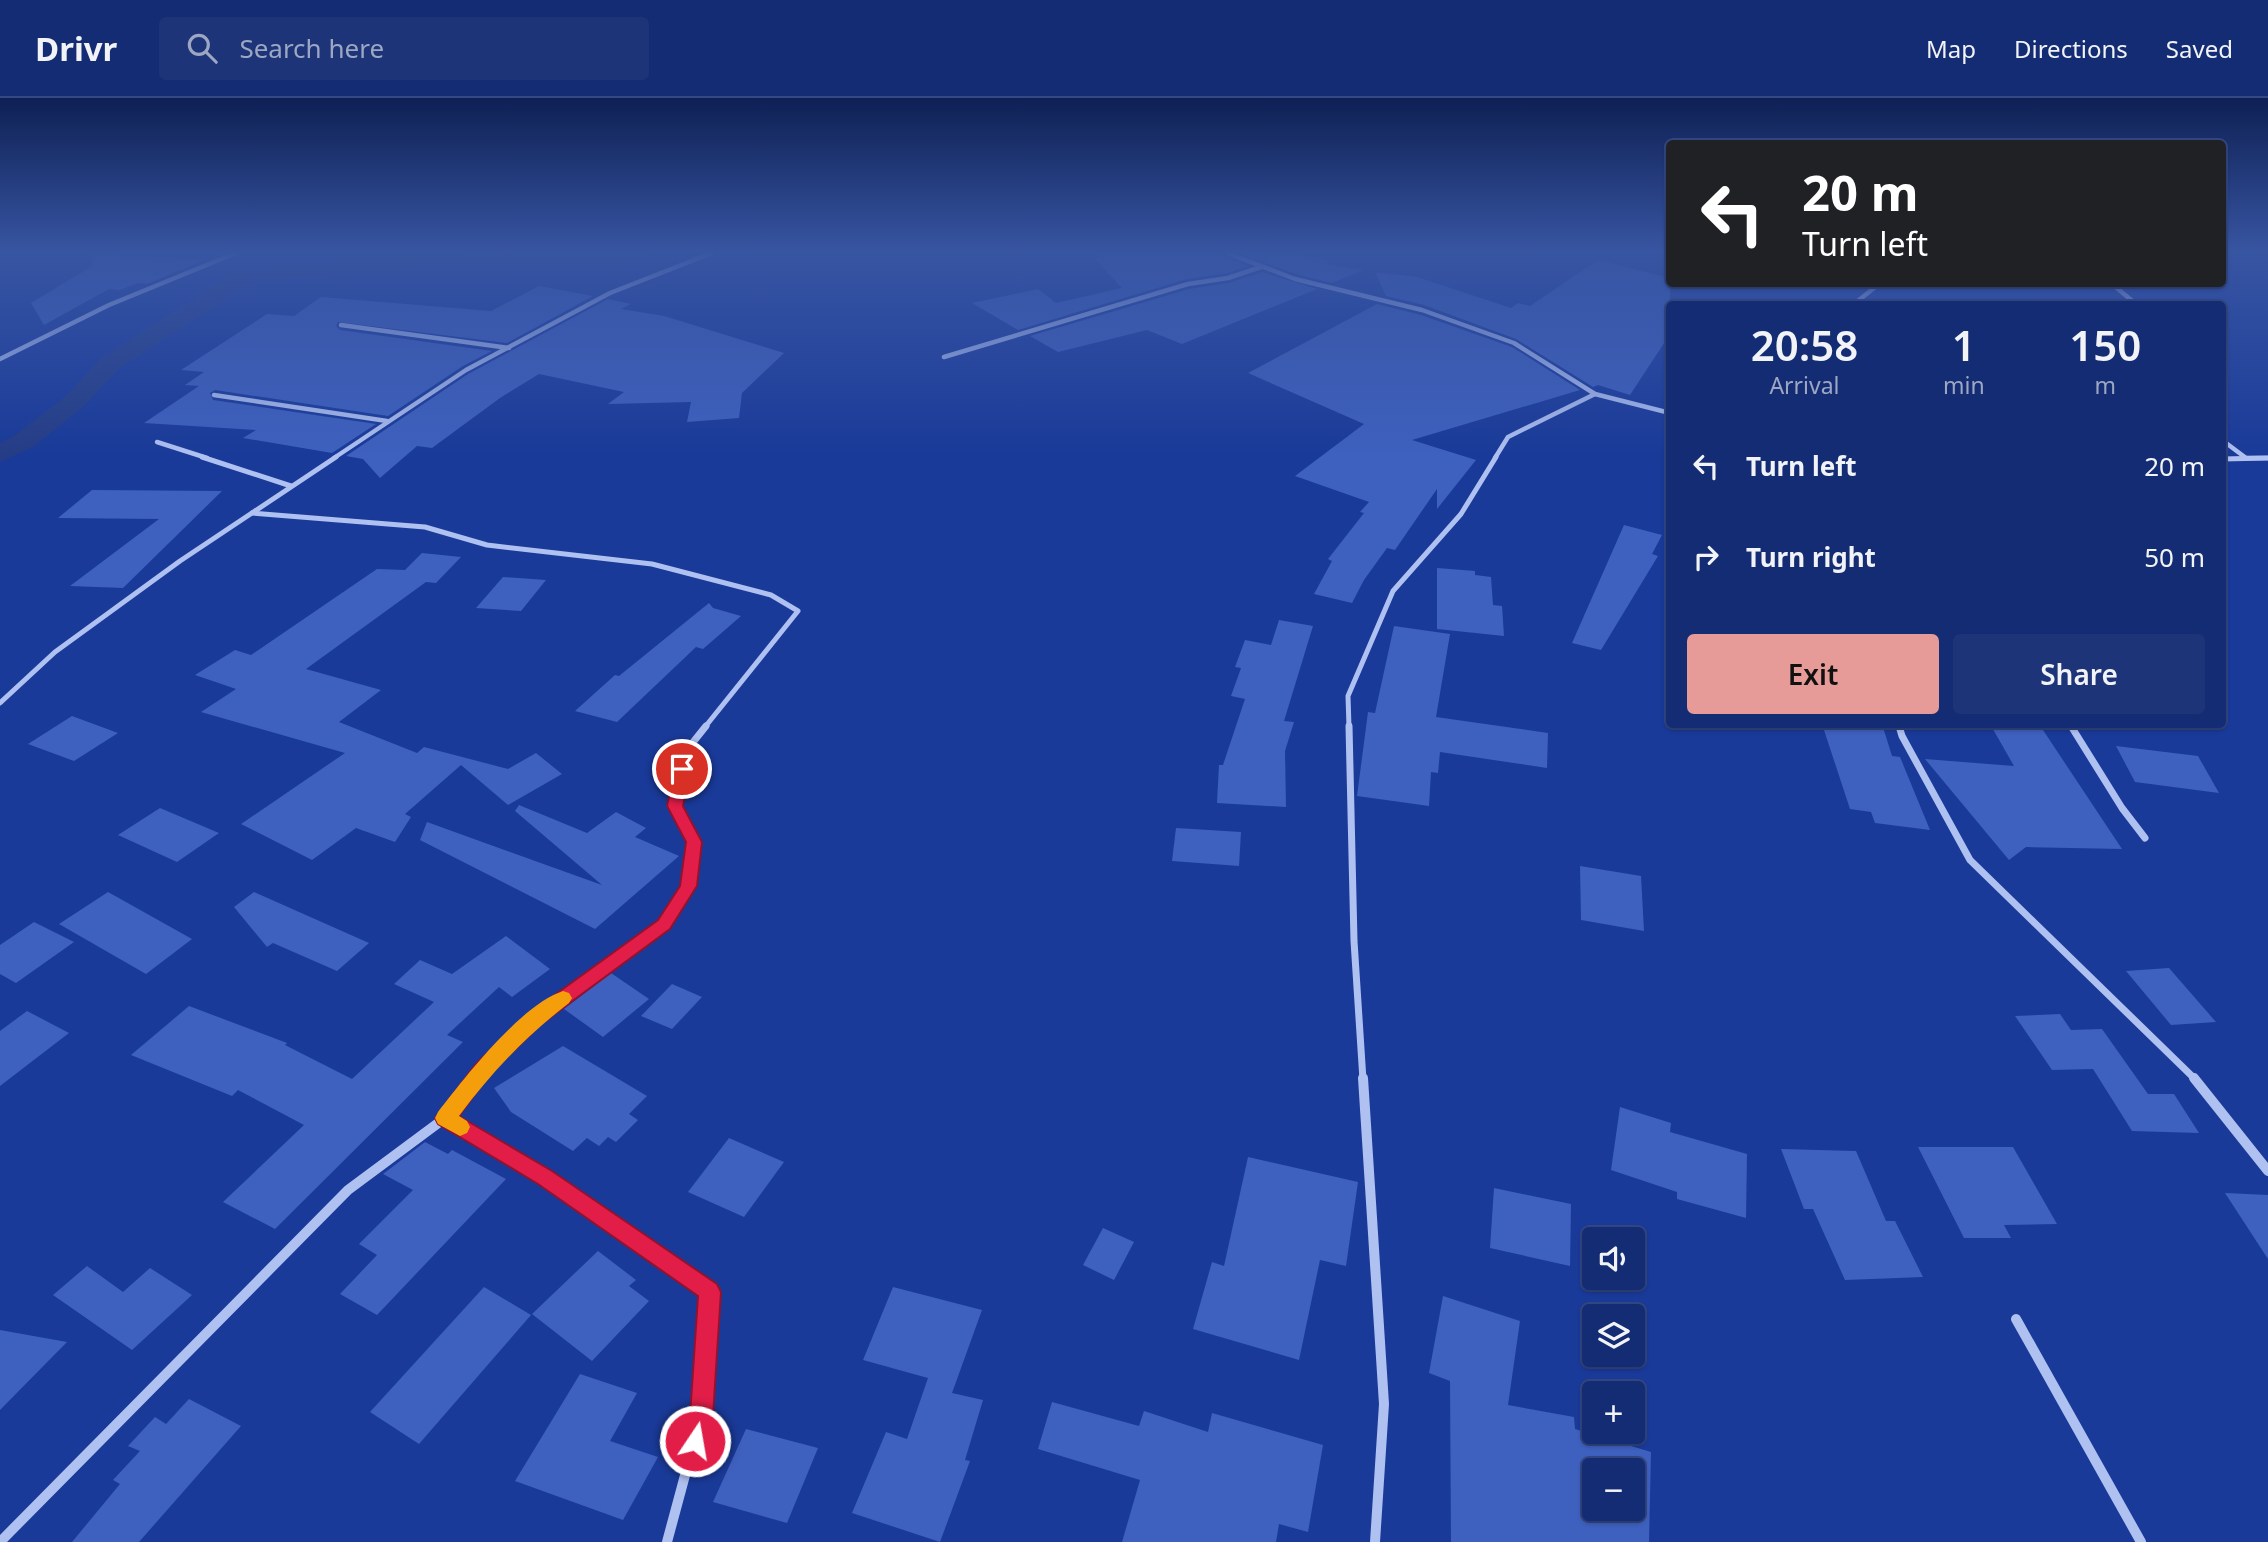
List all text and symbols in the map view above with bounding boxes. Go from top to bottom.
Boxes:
search box [159,17,649,80]
text: Drivr [35,26,117,71]
icon: search [183,29,221,67]
text: Search here [239,30,384,66]
text: Map [1926,32,1976,65]
text: Directions [2014,32,2128,65]
text: Saved [2166,32,2233,65]
text: 20 m [1802,159,1919,225]
icon: left [1687,168,1778,259]
text: Turn left [1802,222,1928,265]
text: 20:58 [1751,316,1858,373]
text: 1 [1952,316,1976,373]
text: 150 [2069,316,2141,373]
text: Arrival [1769,369,1840,401]
text: min [1943,369,1985,401]
text: m [2095,369,2116,401]
icon: left [1687,447,1725,485]
text: Turn left [1746,448,1857,484]
text: 20 m [2144,448,2205,484]
icon: right [1687,538,1725,576]
text: Turn right [1746,539,1876,575]
text: 50 m [2144,539,2205,575]
button: Exit [1687,634,1939,714]
button: Share [1953,634,2205,714]
pin [652,739,712,799]
icon: arrive [663,750,701,788]
map controls [1582,1227,1645,1521]
button: sound [1582,1227,1645,1290]
button: layers [1582,1304,1645,1367]
button: + [1582,1381,1645,1444]
position arrow [658,1404,732,1478]
button: − [1582,1458,1645,1521]

